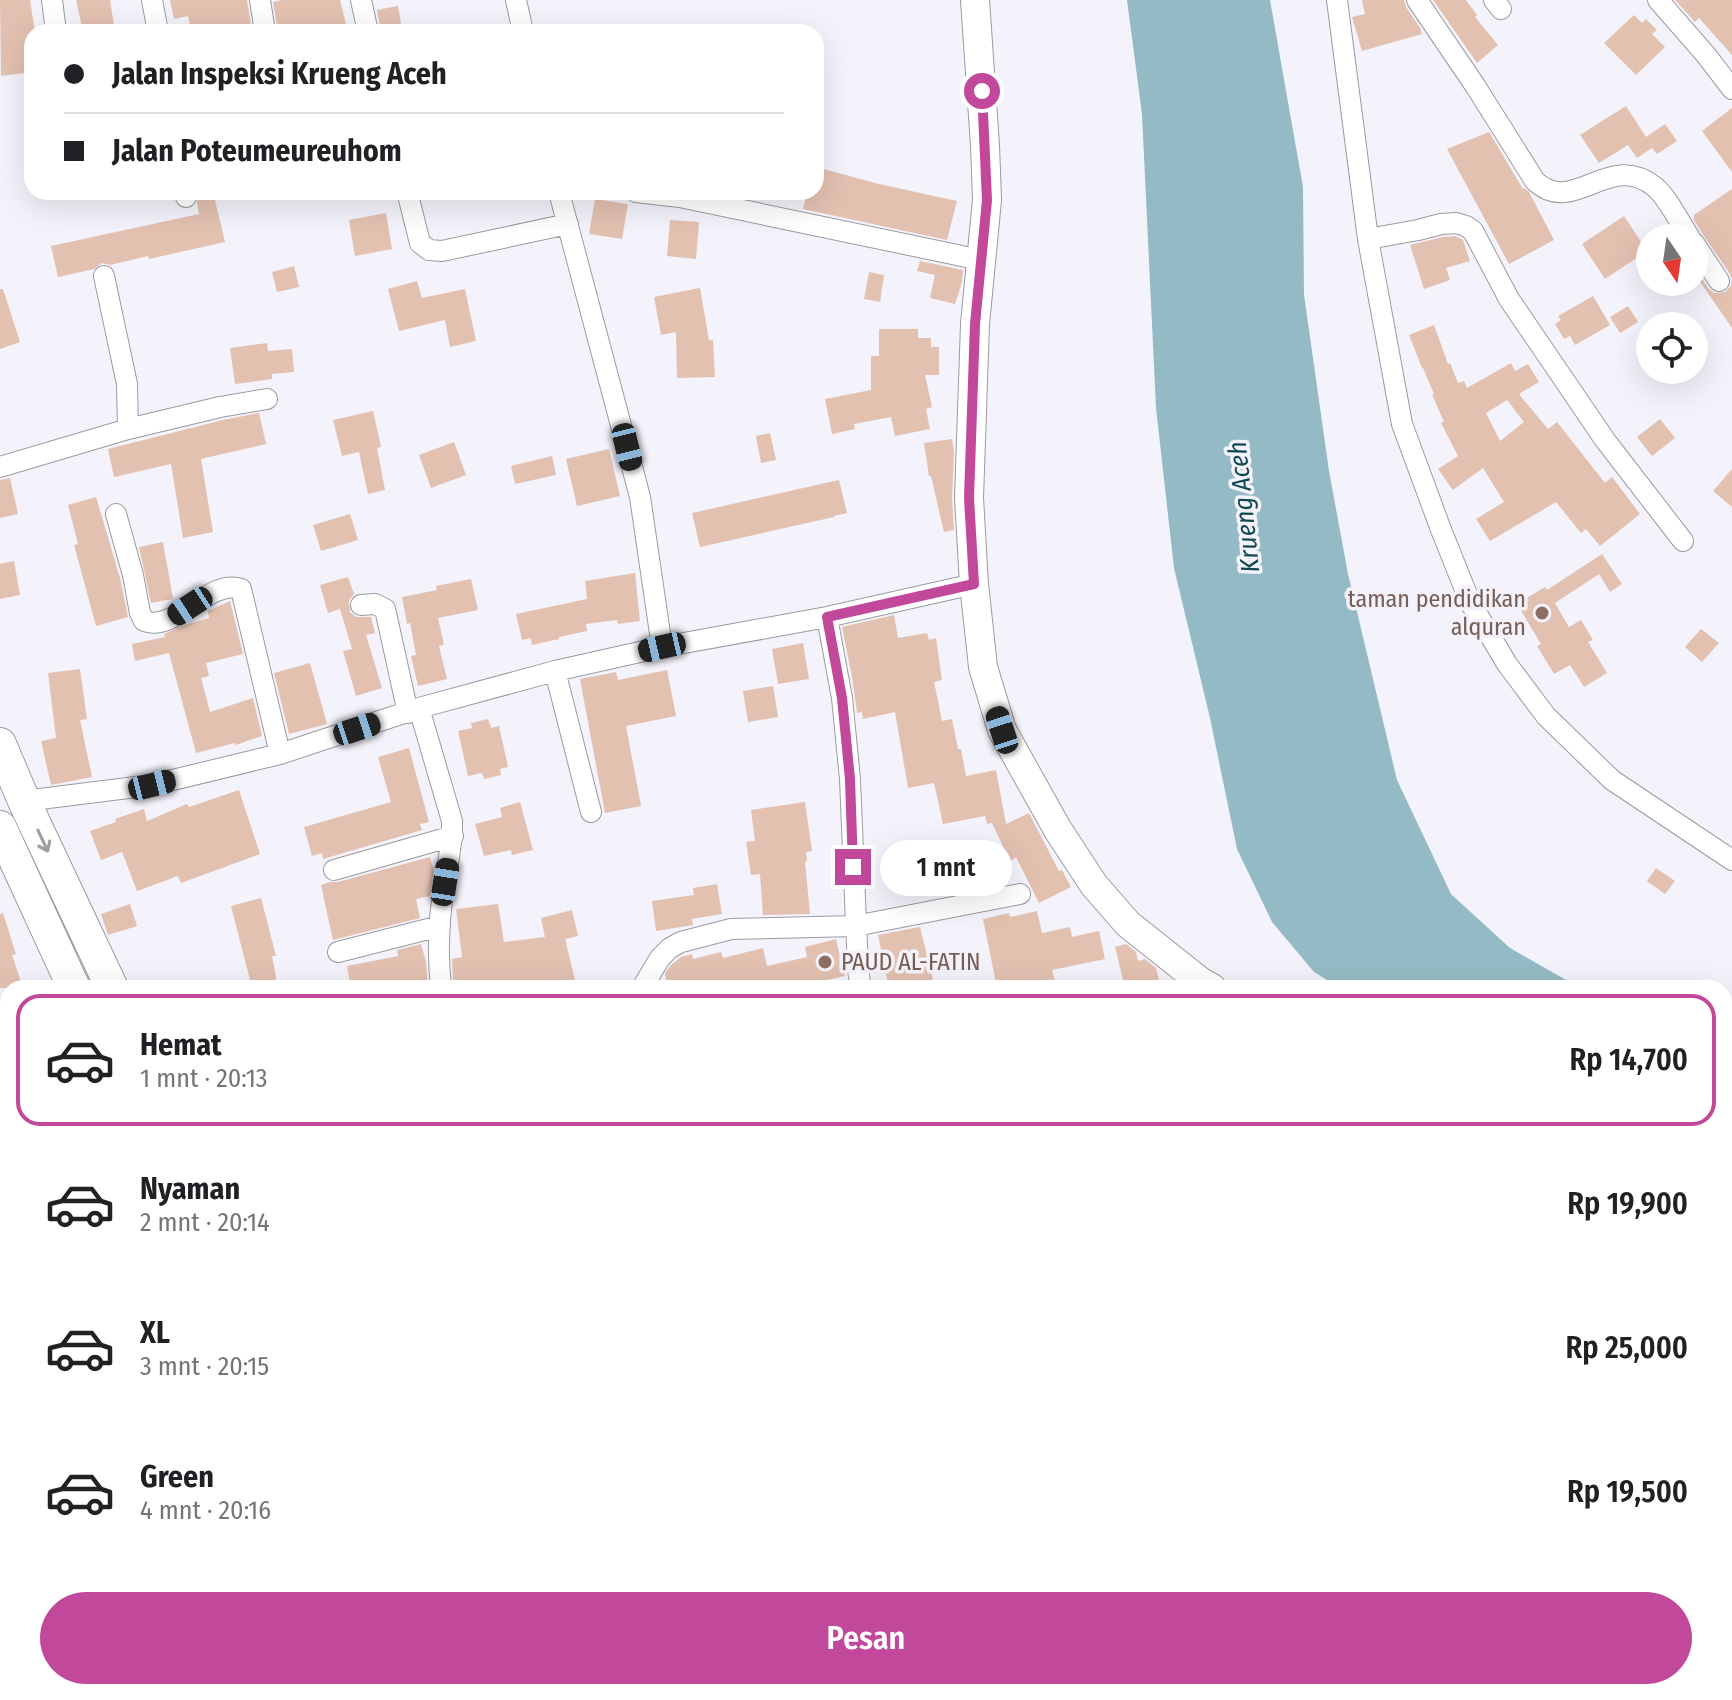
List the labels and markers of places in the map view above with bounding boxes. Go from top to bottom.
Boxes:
place label: taman pendidikan alquran [1348,585,1526,641]
marker: taman pendidikan alquran [1533,604,1551,622]
place label: PAUD AL-FATIN [841,948,981,976]
marker: PAUD AL-FATIN [816,953,834,971]

